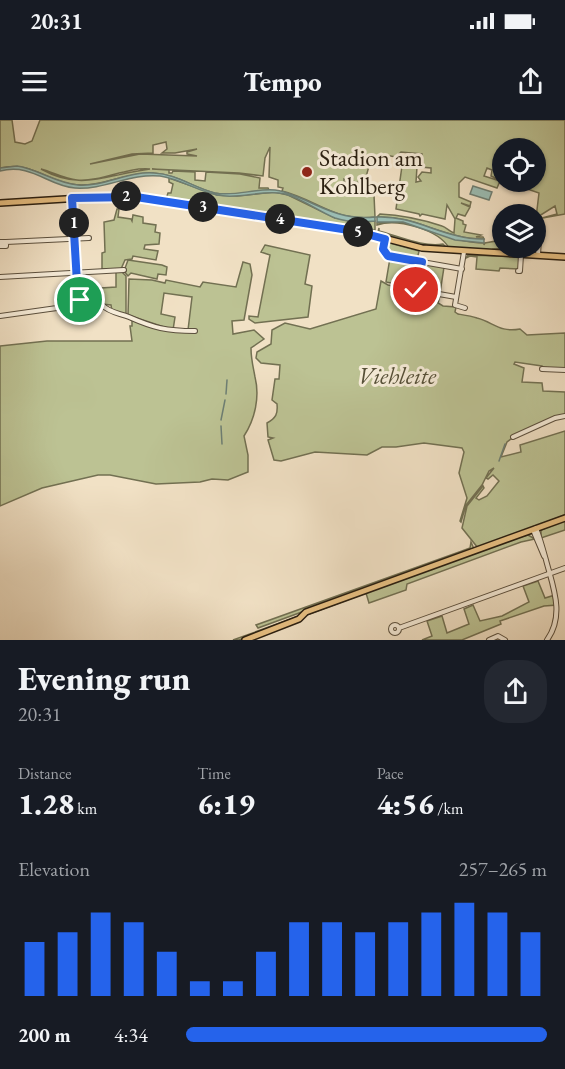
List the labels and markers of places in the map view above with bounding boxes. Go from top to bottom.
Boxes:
place label: Stadion am Kohlberg [319,142,423,201]
marker: Stadion am Kohlberg [300,165,314,179]
pin: 2 [111,181,141,211]
pin: 3 [188,192,218,222]
pin: 4 [265,204,295,234]
pin: 1 [59,208,89,238]
pin: 5 [343,217,373,247]
pin [390,264,441,315]
pin [54,274,105,325]

